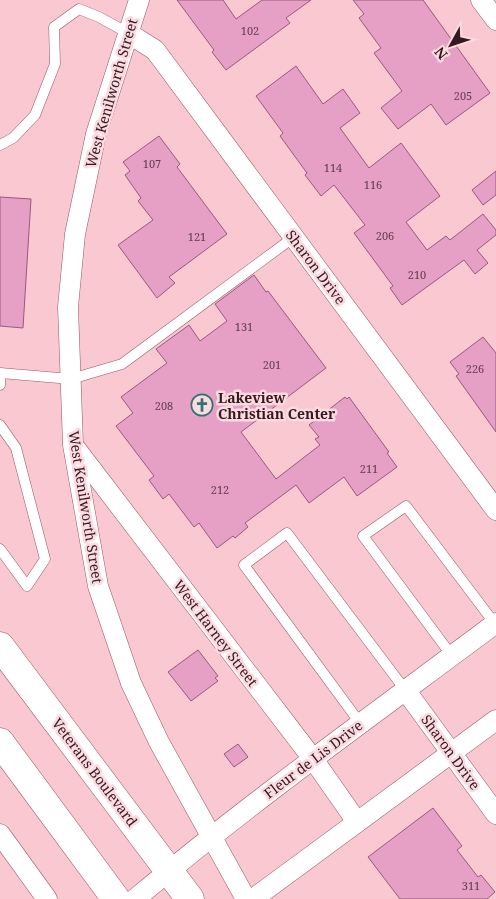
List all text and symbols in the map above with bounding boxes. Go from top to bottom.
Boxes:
street label: West Kenilworth Street [81,16,141,170]
north arrow [426,20,476,70]
house number: 102 [241,23,259,38]
text: N [430,43,451,64]
house number: 205 [454,88,472,103]
house number: 107 [143,156,161,171]
house number: 114 [324,160,342,175]
house number: 116 [364,177,382,192]
street label: Sharon Drive [282,226,350,308]
house number: 206 [376,228,394,243]
house number: 121 [188,229,206,244]
house number: 210 [408,267,426,282]
house number: 131 [235,319,253,334]
house number: 201 [263,357,281,372]
house number: 226 [466,361,484,376]
place label: Lakeview Christian Center [218,388,336,423]
church icon: Lakeview Christian Center [190,393,214,417]
house number: 208 [155,398,173,413]
street label: West Kenilworth Street [65,429,107,585]
house number: 211 [360,461,378,476]
house number: 212 [211,482,229,497]
street label: West Harney Street [170,576,262,690]
street label: Sharon Drive [417,711,485,793]
street label: Veterans Boulevard [48,714,142,830]
street label: Fleur de Lis Drive [260,716,366,802]
house number: 311 [462,878,480,893]

